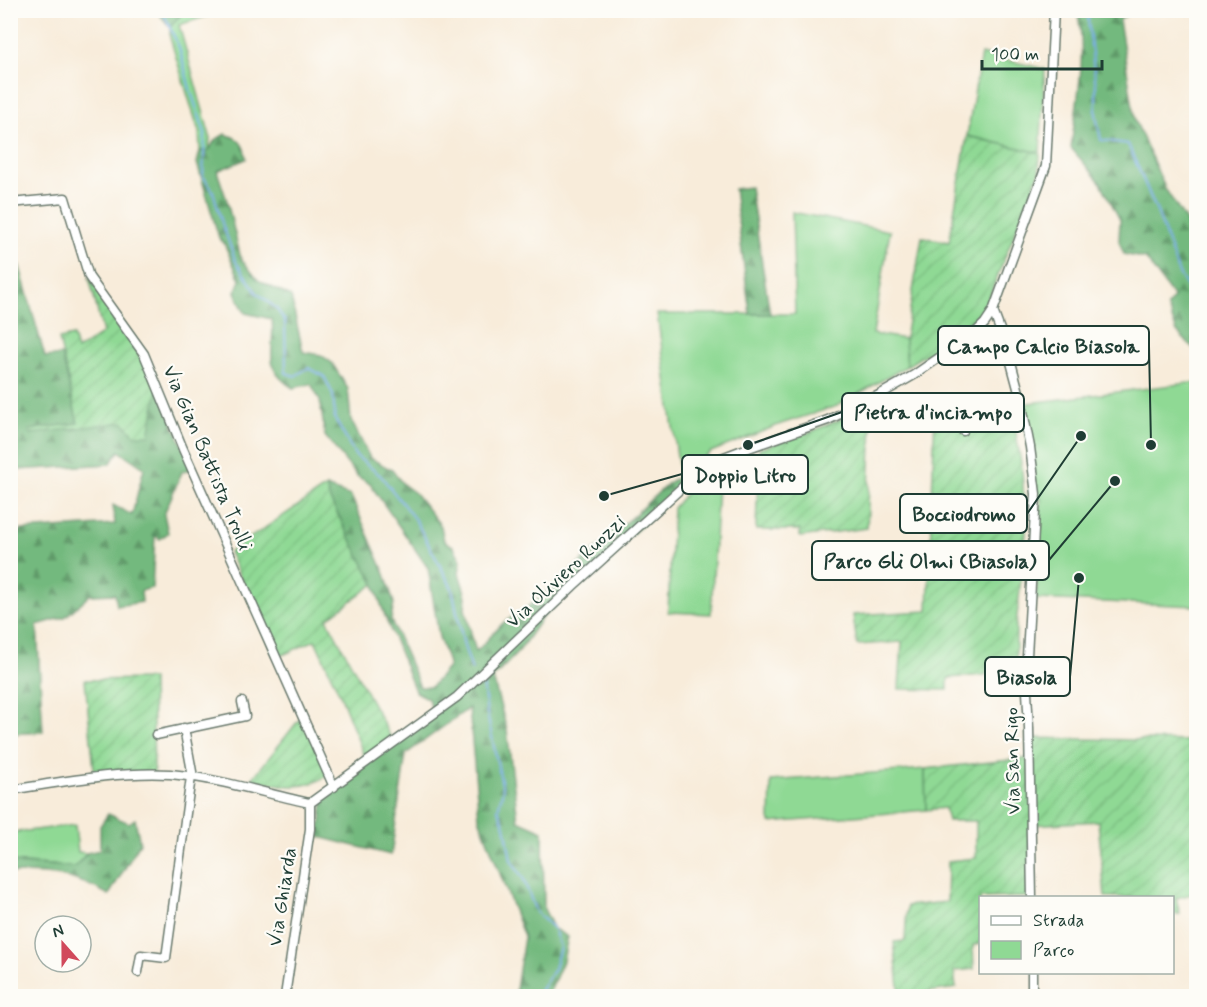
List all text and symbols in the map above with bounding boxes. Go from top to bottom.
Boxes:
scale bar [982,33,1102,71]
text: 100 m [991,43,1039,67]
callout: Campo Calcio Biasola [938,326,1149,365]
text: Campo Calcio Biasola [947,333,1141,361]
street label: Via Gian Battista Trolli [156,361,258,555]
callout: Pietra d'inciampo [842,393,1024,432]
text: Pietra d'inciampo [854,399,1012,427]
callout: Doppio Litro [682,455,808,494]
text: Doppio Litro [694,462,796,490]
callout: Bocciodromo [900,494,1027,533]
text: Bocciodromo [912,501,1016,529]
street label: Via Oliviero Ruozzi [500,509,632,635]
callout: Parco Gli Olmi (Biasola) [812,541,1049,580]
text: Parco Gli Olmi (Biasola) [824,548,1037,576]
callout: Biasola [985,657,1070,696]
text: Biasola [997,664,1058,692]
street label: Via San Rigo [999,707,1027,815]
street label: Via Ghiarda [262,846,304,948]
legend [979,896,1174,974]
text: Strada [1033,909,1084,933]
north arrow [33,914,93,974]
text: N [49,920,67,943]
text: Parco [1033,939,1074,963]

